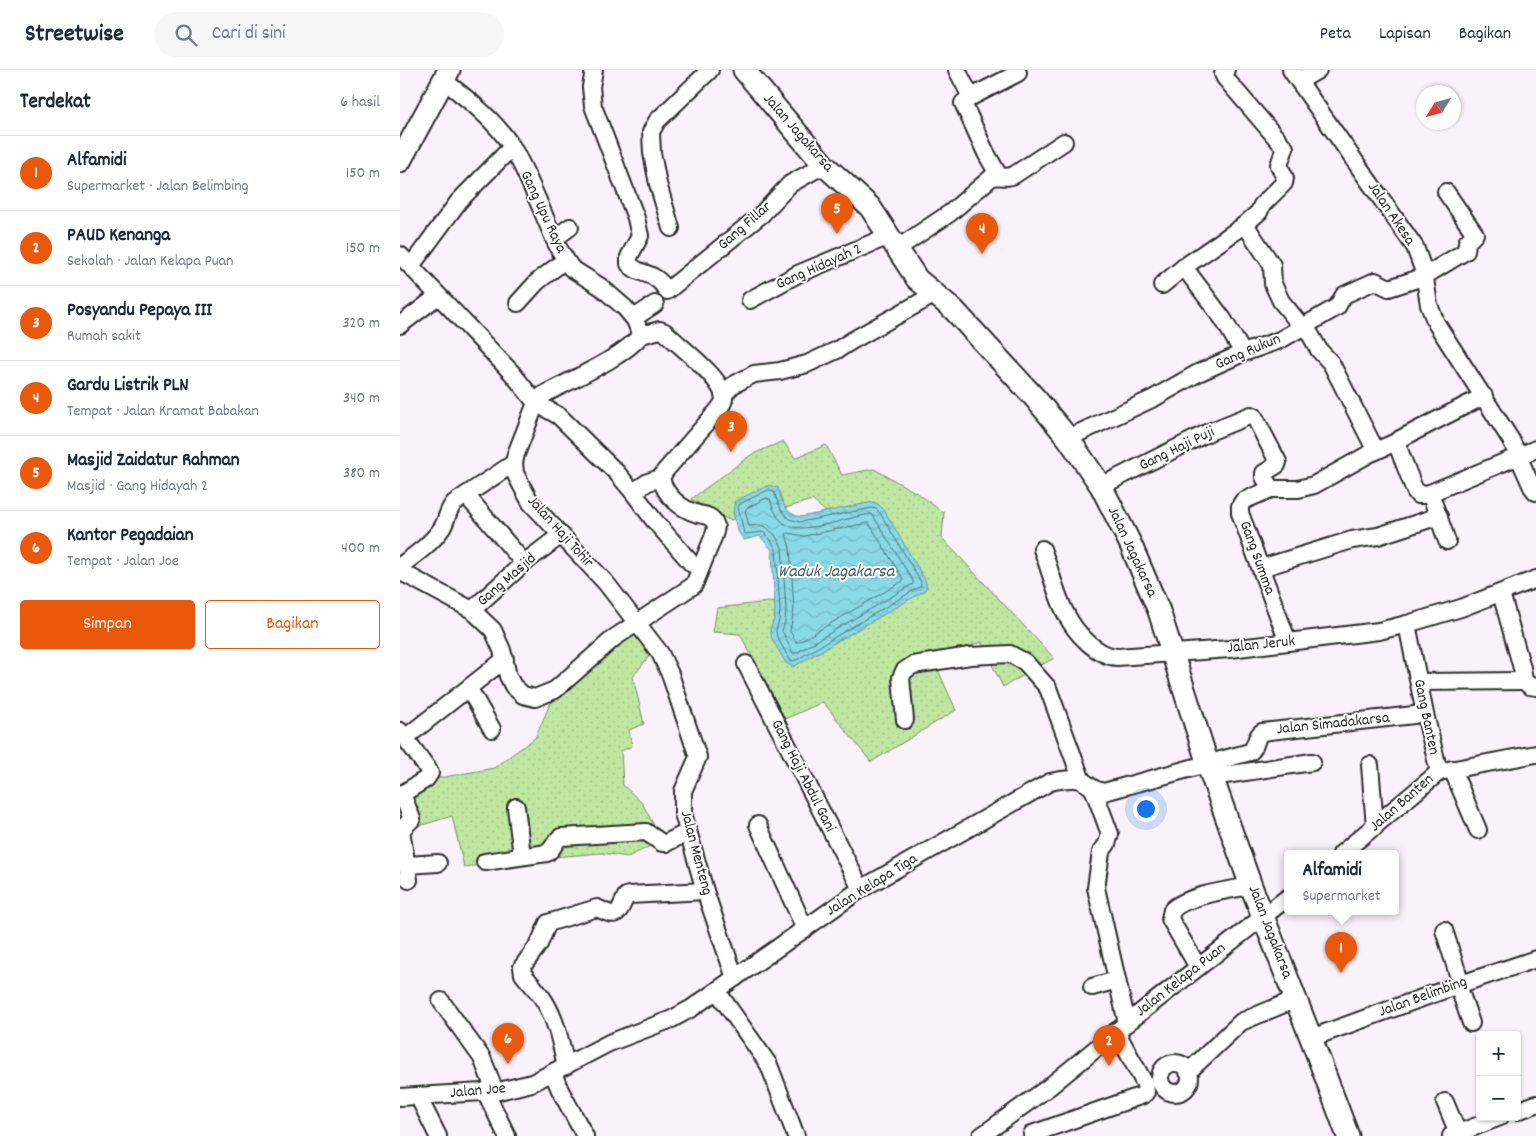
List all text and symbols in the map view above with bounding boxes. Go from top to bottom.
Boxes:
search box [154,12,504,57]
text: Streetwise [25,18,124,52]
icon: search [172,21,200,49]
text: Cari di sini [212,21,286,48]
text: Peta [1320,22,1351,47]
text: Lapisan [1379,22,1431,47]
text: Bagikan [1459,22,1511,47]
north arrow [1416,85,1461,130]
text: Terdekat [20,88,91,118]
street label: Jalan Jagakarsa [757,89,839,178]
text: 6 hasil [340,91,380,114]
text: Alfamidi [67,148,126,175]
text: 1 [34,162,38,185]
text: 150 m [346,162,380,185]
street label: Gang Upu Raya [514,167,572,257]
text: Supermarket · Jalan Belimbing [67,175,249,198]
street label: Jalan Akesa [1361,178,1421,251]
pin: 5 [821,193,853,234]
street label: Gang Fillar [713,196,777,256]
pin: 4 [966,213,998,254]
text: PAUD Kenanga [67,223,170,250]
text: 2 [33,237,40,260]
text: 150 m [346,237,380,260]
street label: Gang Hidayah 2 [772,238,866,296]
text: Sekolah · Jalan Kelapa Puan [67,250,233,273]
text: Posyandu Pepaya III [67,298,212,325]
text: 3 [32,312,40,335]
text: 320 m [343,312,380,335]
text: Rumah sakit [67,325,141,348]
street label: Gang Rukun [1212,328,1284,376]
text: Gardu Listrik PLN [67,373,189,400]
text: 4 [33,387,39,410]
text: 340 m [343,387,380,410]
text: Tempat · Jalan Kramat Babakan [67,400,259,423]
pin: 3 [715,411,747,452]
street label: Gang Haji Puji [1135,421,1219,477]
text: Masjid Zaidatur Rahman [67,448,240,475]
text: 5 [32,462,40,485]
text: 380 m [343,462,380,485]
text: Masjid · Gang Hidayah 2 [67,475,208,498]
street label: Jalan Haji Tohir [521,491,599,573]
street label: Jalan Jagakarsa [1101,503,1163,602]
street label: Gang Summa [1233,518,1281,599]
text: Kantor Pegadaian [67,523,194,550]
text: 6 [32,537,40,560]
text: 400 m [341,537,380,560]
street label: Gang Masjid [472,548,542,612]
text: Tempat · Jalan Joe [67,550,179,573]
water label: Waduk Jagakarsa [778,560,896,585]
button: Simpan [20,600,195,649]
button: Bagikan [205,600,380,649]
street label: Jalan Jeruk [1226,630,1296,660]
street label: Gang Banten [1407,677,1445,757]
street label: Jalan Simadakarsa [1275,707,1391,741]
street label: Gang Haji Abdul Gani [765,716,841,836]
street label: Jalan Banten [1365,769,1439,837]
your location [1133,796,1159,822]
street label: Jalan Menteng [674,808,718,898]
street label: Jalan Kelapa Tiga [822,847,923,922]
popup [1284,850,1399,915]
text: Alfamidi [1302,858,1362,885]
street label: Jalan Jagakarsa [1242,882,1298,982]
text: Supermarket [1302,885,1381,908]
pin: 1 [1325,932,1357,973]
street label: Jalan Kelapa Puan [1131,937,1231,1023]
street label: Jalan Belimbing [1376,970,1470,1024]
pin: 6 [492,1023,524,1064]
pin: 2 [1093,1025,1125,1066]
map controls [1476,1031,1521,1121]
button: + [1476,1031,1521,1076]
button: − [1476,1076,1521,1121]
street label: Jalan Joe [449,1077,507,1105]

